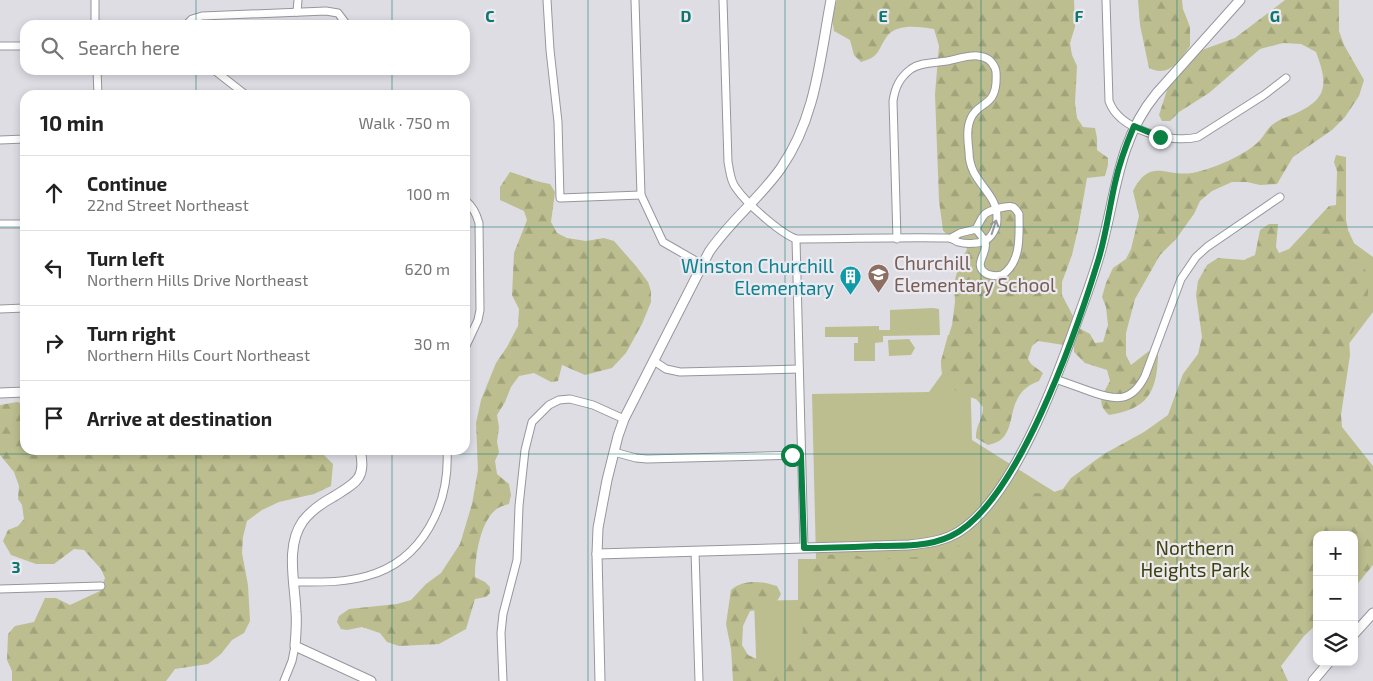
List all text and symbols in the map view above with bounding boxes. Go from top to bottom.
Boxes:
text: C [485,6,495,25]
text: D [681,6,692,25]
text: E [878,6,888,25]
text: F [1075,6,1084,25]
text: G [1270,6,1280,25]
search box [20,20,470,75]
icon: search [38,34,66,62]
text: Search here [78,36,180,59]
text: 10 min [40,110,104,135]
text: Walk · 750 m [359,113,450,132]
route end [1149,126,1172,149]
text: Continue [87,172,167,195]
icon: ahead [40,179,68,207]
text: 100 m [407,184,450,203]
text: 22nd Street Northeast [87,195,249,214]
one-way arrow [990,220,1000,236]
text: Turn left [87,247,164,270]
place label: Churchill Elementary School [894,251,1056,296]
icon: left [40,254,68,282]
place label: Winston Churchill Elementary [681,254,834,299]
text: 620 m [405,259,450,278]
school or university icon: Churchill Elementary School [866,262,890,293]
building icon: Winston Churchill Elementary [838,265,862,296]
text: Northern Hills Drive Northeast [87,270,308,289]
text: Turn right [87,322,175,345]
icon: right [40,329,68,357]
text: 30 m [414,334,450,353]
text: Northern Hills Court Northeast [87,345,310,364]
icon: arrive [40,404,68,432]
text: Arrive at destination [87,407,272,430]
route start [781,444,804,467]
map controls [1313,531,1358,666]
button: + [1313,531,1358,576]
park label: Northern Heights Park [1140,536,1250,581]
text: 3 [11,557,21,576]
button: − [1313,576,1358,621]
button: layers [1313,621,1358,666]

